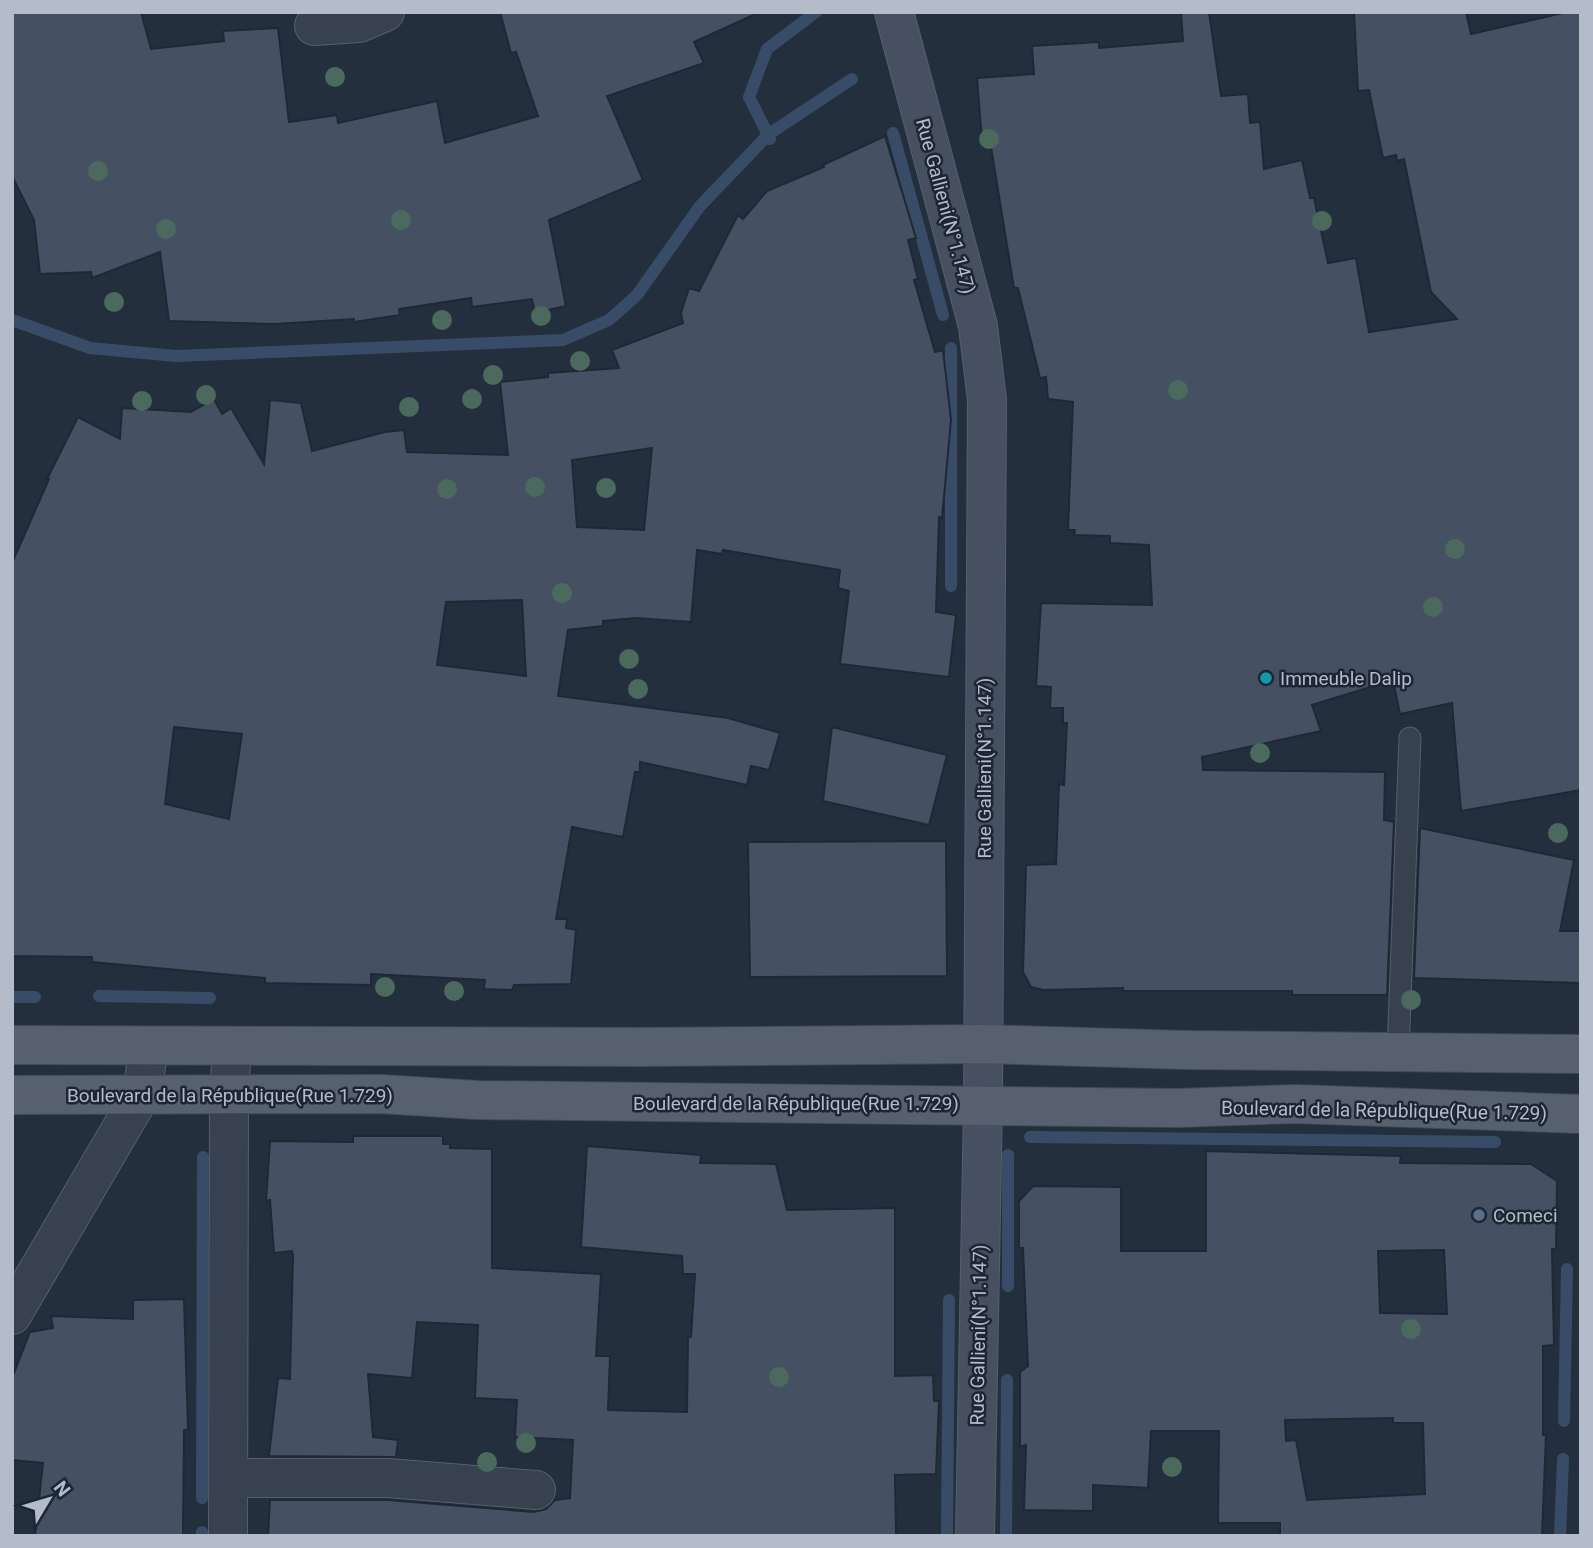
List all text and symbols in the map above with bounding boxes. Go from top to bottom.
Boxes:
street label: Rue Gallieni(N°1.147) [911,116,980,296]
place label: Immeuble Dalip [1280,667,1412,690]
marker: Immeuble Dalip [1258,670,1274,686]
street label: Rue Gallieni(N°1.147) [973,678,996,858]
street label: Boulevard de la République(Rue 1.729) [67,1084,393,1107]
street label: Boulevard de la République(Rue 1.729) [633,1092,959,1115]
street label: Boulevard de la République(Rue 1.729) [1221,1096,1547,1125]
place label: Comeci [1493,1204,1558,1227]
marker: Comeci [1471,1207,1487,1223]
street label: Rue Gallieni(N°1.147) [965,1244,992,1426]
north arrow [14,1464,84,1534]
text: N [49,1476,75,1501]

